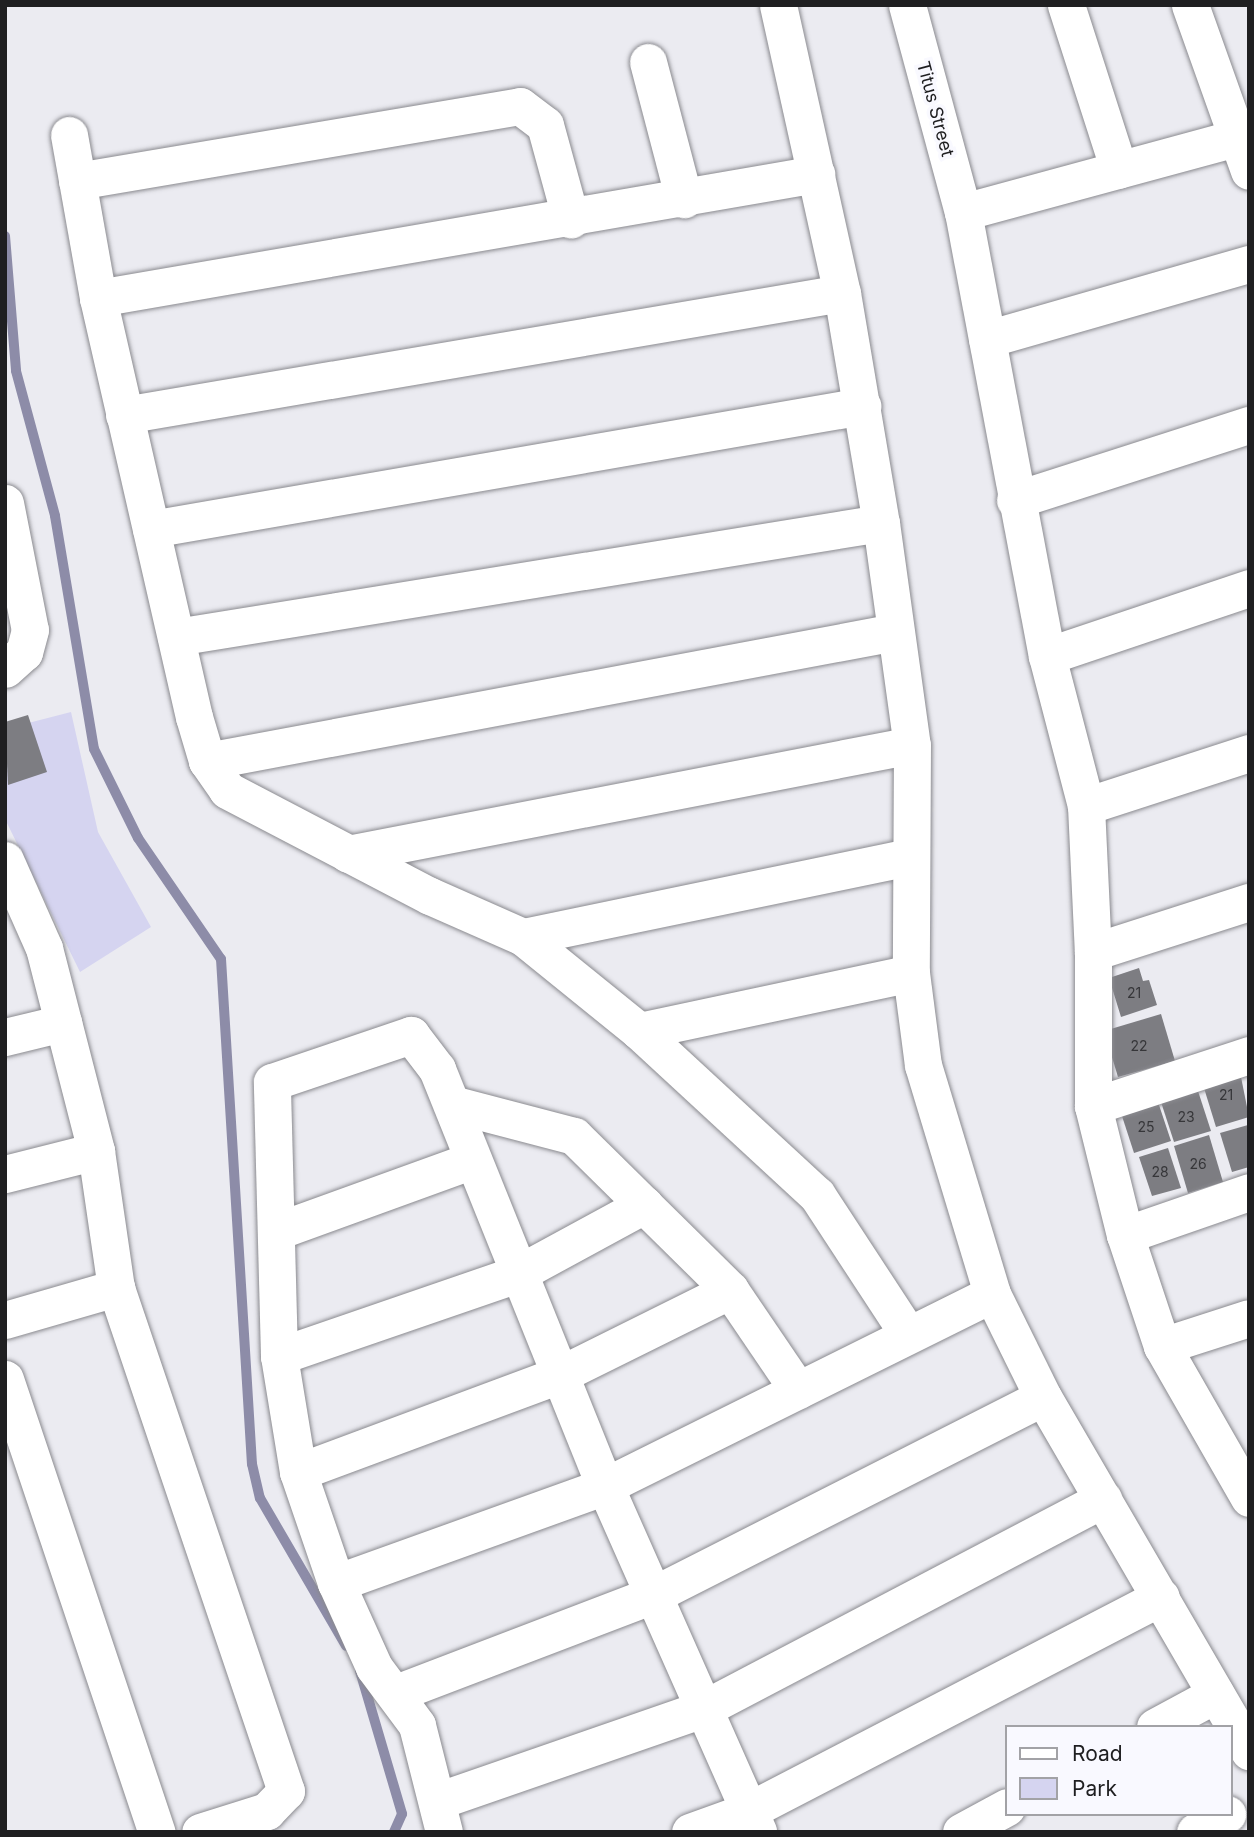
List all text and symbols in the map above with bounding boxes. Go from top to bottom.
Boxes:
street label: Titus Street [912,59,958,159]
house number: 21 [1127,985,1141,1001]
house number: 22 [1130,1038,1148,1054]
house number: 21 [1219,1087,1233,1103]
house number: 23 [1177,1109,1195,1125]
house number: 25 [1137,1119,1155,1135]
house number: 26 [1189,1156,1207,1172]
house number: 28 [1151,1164,1169,1180]
legend [1006,1725,1233,1816]
text: Road [1072,1741,1123,1766]
text: Park [1072,1776,1117,1801]

